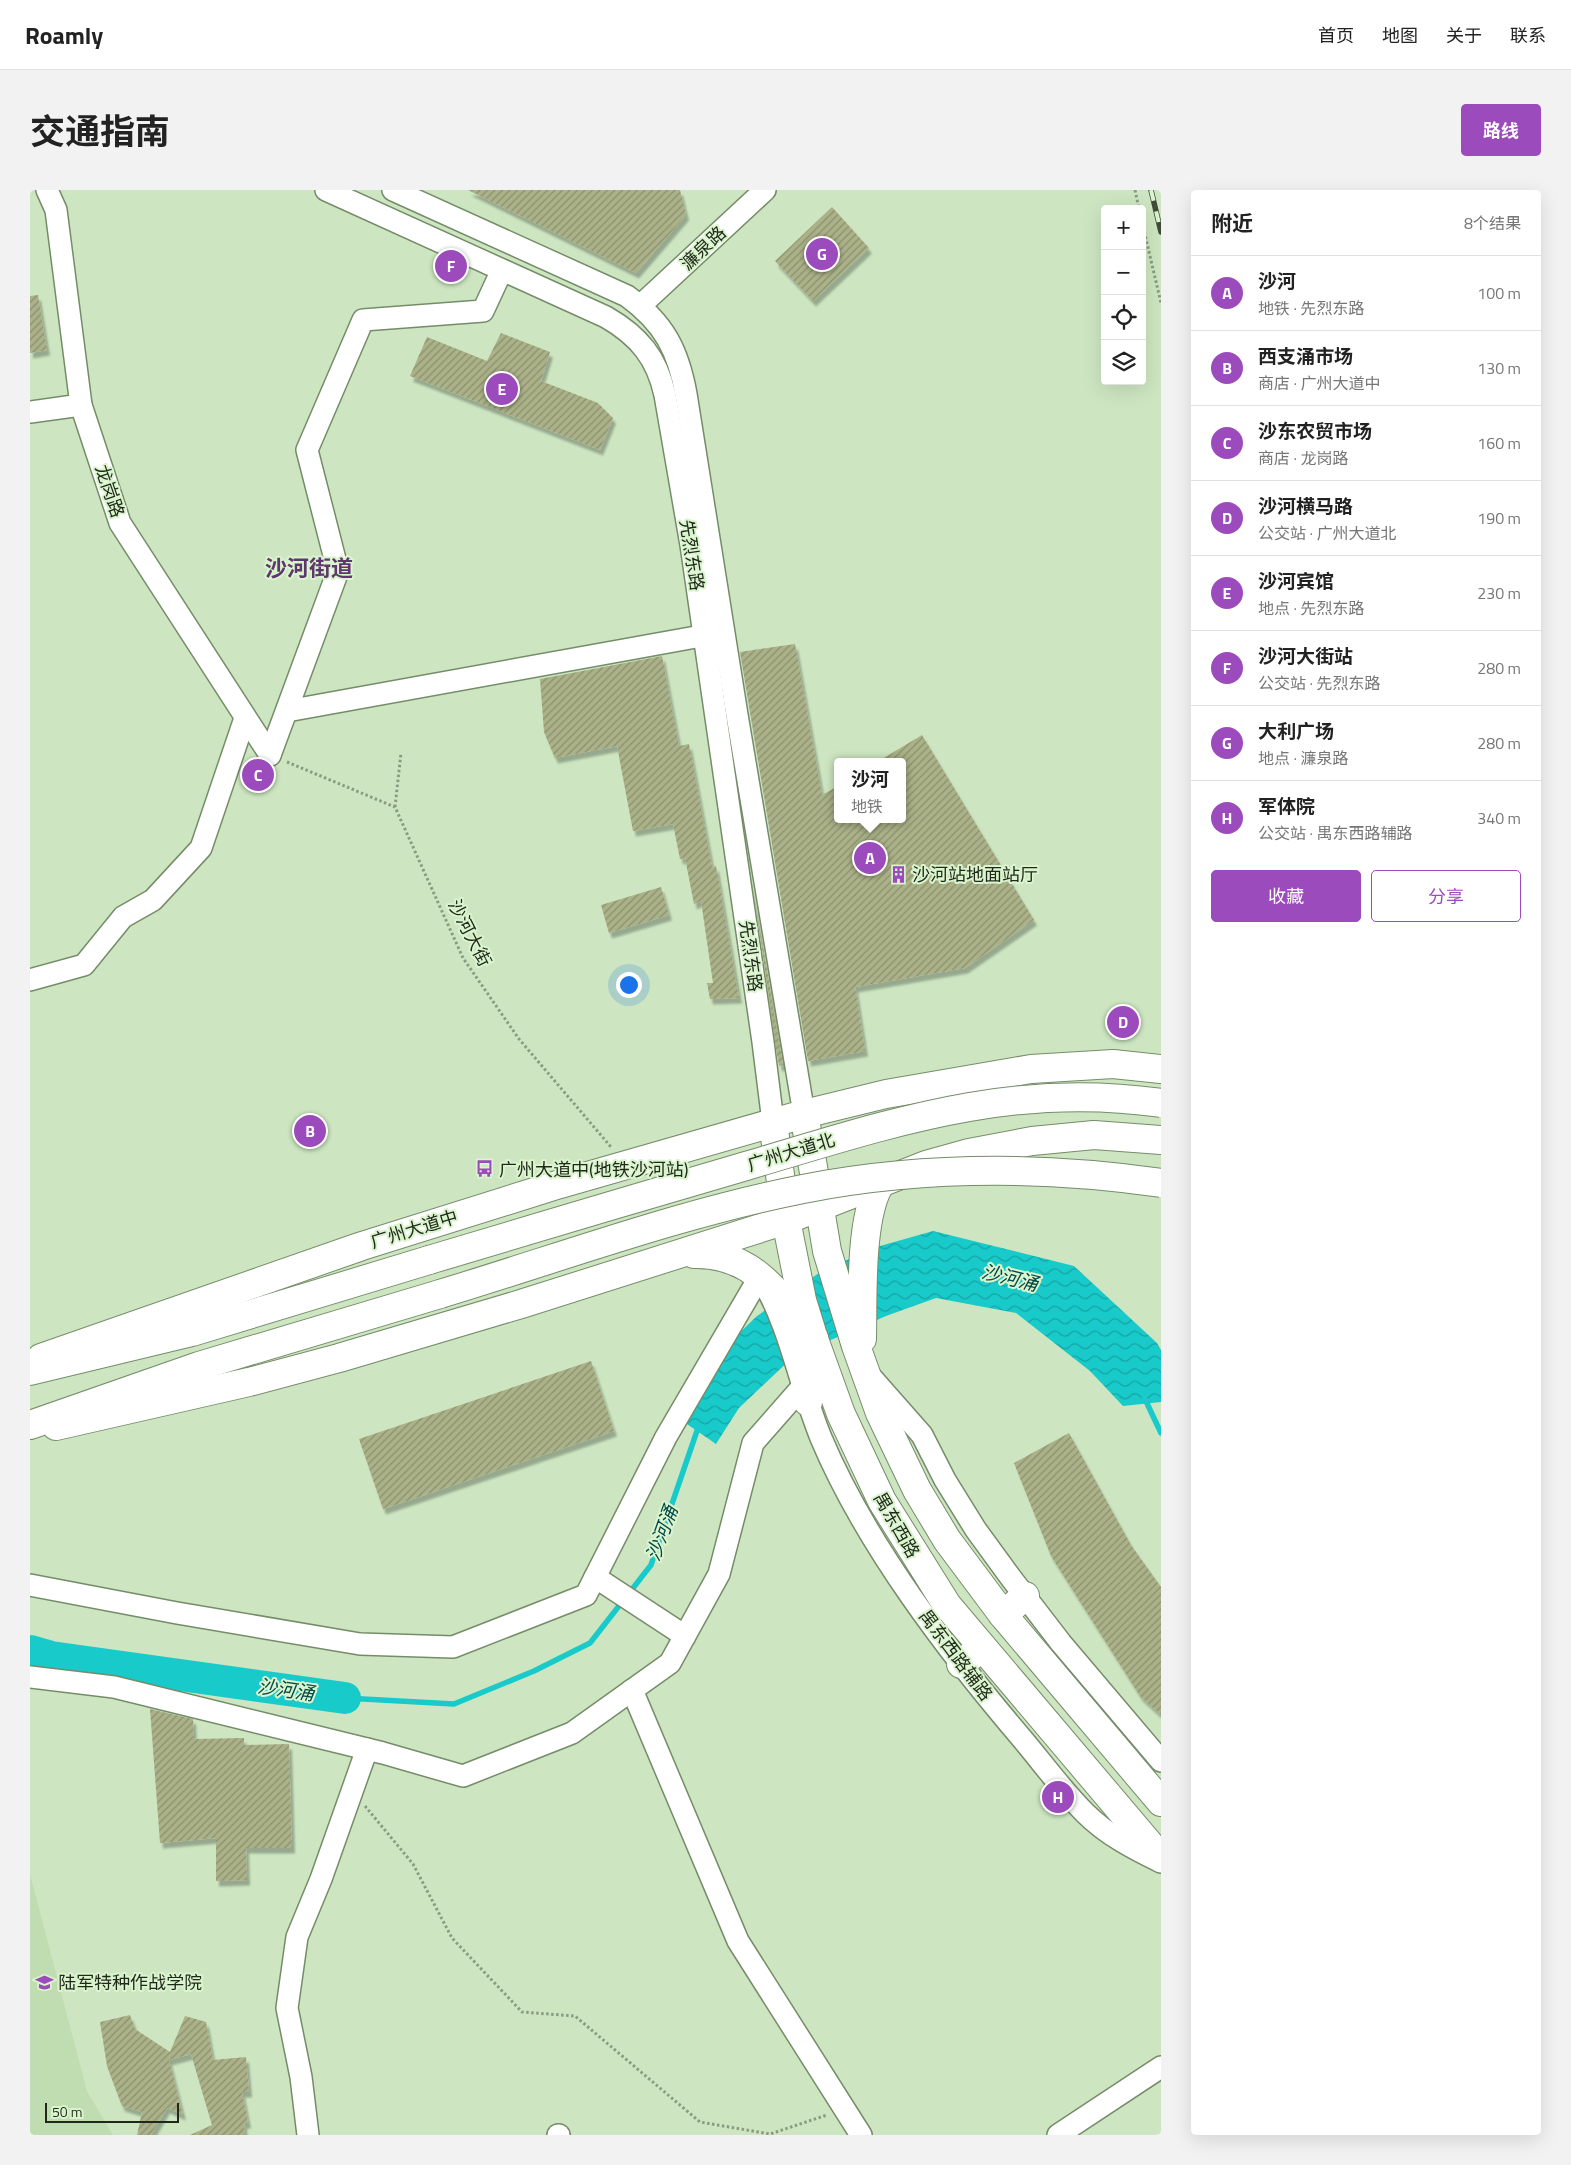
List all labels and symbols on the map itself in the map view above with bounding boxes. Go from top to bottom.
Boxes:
street label: 濂泉路 [674,220,732,276]
pin: G [806,235,838,273]
pin: F [435,247,467,285]
pin: E [486,370,518,408]
street label: 龙岗路 [88,461,132,521]
street label: 先烈东路 [673,517,711,593]
district label: 沙河街道 [265,551,353,585]
pin: C [242,756,274,794]
pin: A [854,839,886,877]
place label: 沙河站地面站厅 [912,861,1038,888]
building icon: 沙河站地面站厅 [888,864,908,884]
street label: 沙河大街 [442,895,498,971]
street label: 先烈东路 [733,918,769,994]
your location [616,972,642,998]
pin: D [1107,1003,1139,1041]
pin: B [294,1112,326,1150]
street label: 广州大道北 [744,1126,838,1178]
place label: 广州大道中(地铁沙河站) [499,1156,689,1183]
bus stop icon: 广州大道中(地铁沙河站) [475,1159,495,1179]
street label: 广州大道中 [367,1203,461,1255]
water label: 沙河涌 [979,1256,1043,1298]
street label: 禺东西路 [867,1487,927,1563]
water label: 沙河涌 [638,1499,685,1565]
street label: 禺东西路辅路 [913,1604,999,1706]
water label: 沙河涌 [256,1671,318,1708]
pin: H [1042,1778,1074,1816]
place label: 陆军特种作战学院 [58,1969,202,1996]
school or university icon: 陆军特种作战学院 [34,1972,54,1992]
scale bar [45,2100,179,2123]

